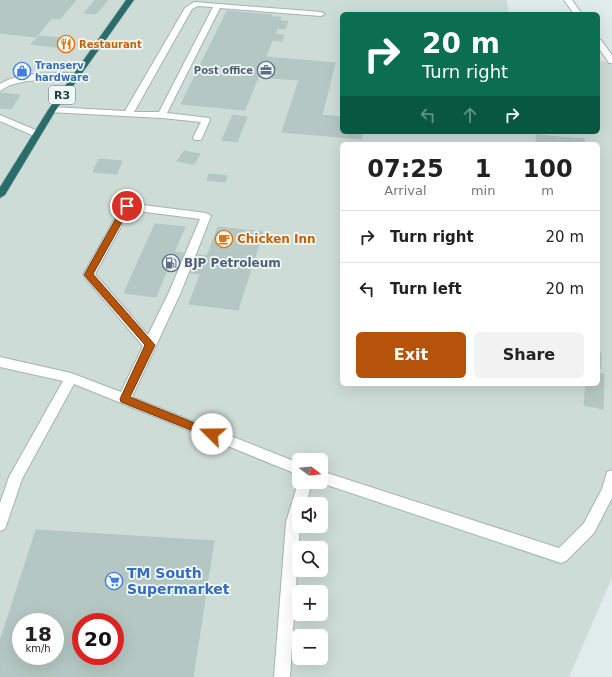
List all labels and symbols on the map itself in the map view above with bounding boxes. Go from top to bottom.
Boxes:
restaurant icon: Restaurant [56,34,76,54]
place label: Restaurant [79,39,142,50]
place label: Transerv hardware [35,60,89,83]
office icon: Post office [256,60,276,80]
shop icon: Transerv hardware [12,61,32,81]
place label: Post office [194,65,253,76]
road number: R3 [49,86,75,104]
pin [110,189,144,223]
cafe icon: Chicken Inn [214,229,234,249]
place label: Chicken Inn [237,232,316,246]
fuel station icon: BJP Petroleum [161,253,181,273]
place label: BJP Petroleum [184,256,281,270]
position arrow [191,413,233,455]
north arrow [292,453,328,489]
place label: TM South Supermarket [127,565,230,597]
supermarket icon: TM South Supermarket [104,571,124,591]
speed limit sign: 20 [72,613,124,665]

